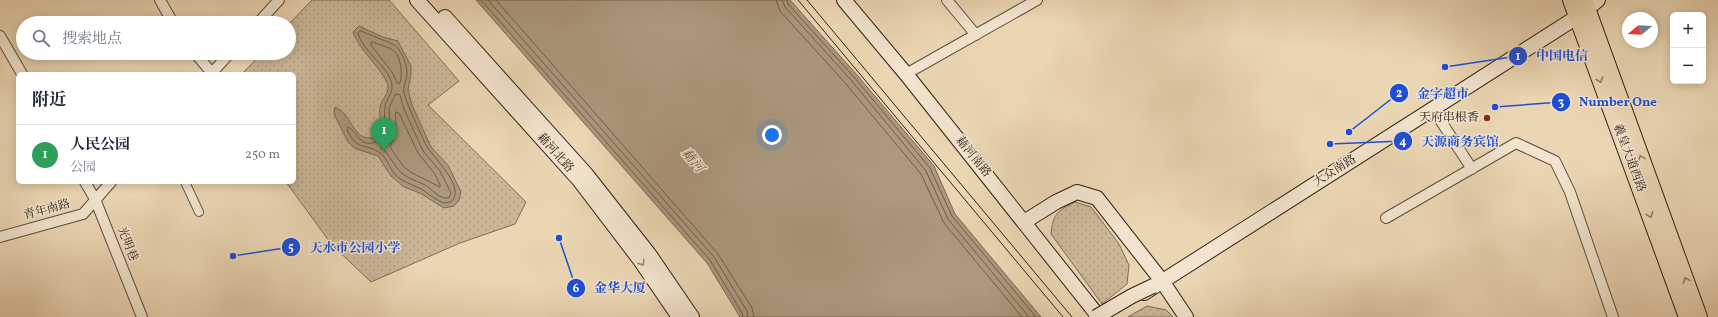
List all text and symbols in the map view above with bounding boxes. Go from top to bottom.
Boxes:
north arrow [1622,12,1658,48]
map controls [1670,12,1706,84]
button: + [1670,12,1706,48]
search box [16,16,296,60]
icon: search [30,27,52,49]
text: 搜索地点 [62,29,122,50]
callout: 中国电信 [1508,43,1596,68]
text: 中国电信 [1536,48,1588,66]
button: − [1670,48,1706,84]
text: 1 [1516,49,1521,65]
one-way arrow [1596,76,1604,83]
callout: 金字超市 [1389,81,1477,106]
text: 2 [1396,86,1402,102]
text: 金字超市 [1417,86,1469,104]
text: 附近 [32,89,66,112]
callout: Number One [1551,89,1665,114]
text: Number One [1579,94,1657,112]
text: 3 [1558,95,1564,111]
place label: 天府串根香 [1419,110,1479,126]
marker: 天府串根香 [1482,113,1492,123]
pin: 1 [371,118,397,151]
street label: 羲皇大道西路 [1609,121,1649,195]
your location [762,125,782,145]
callout: 天源商务宾馆 [1393,129,1507,154]
street label: 藉河北路 [533,130,577,176]
street label: 藉河南路 [952,133,994,181]
text: 4 [1399,134,1407,150]
text: 天源商务宾馆 [1421,134,1499,152]
text: 人民公园 [70,135,130,156]
water label: 藉河 [677,145,709,178]
text: 1 [42,146,48,164]
text: 250 m [245,146,280,164]
street label: 大众南路 [1310,151,1360,191]
one-way arrow [1638,155,1646,162]
text: 公园 [70,159,96,177]
street label: 青年南路 [22,196,72,224]
one-way arrow [1645,212,1653,219]
street label: 光明巷 [113,224,141,264]
callout: 天水市公园小学 [281,235,408,260]
text: 5 [288,240,294,256]
text: 天水市公园小学 [309,240,401,258]
one-way arrow [638,259,645,266]
callout: 金华大厦 [566,275,654,300]
one-way arrow [1682,277,1691,284]
text: 金华大厦 [594,280,646,298]
text: 6 [573,281,580,297]

